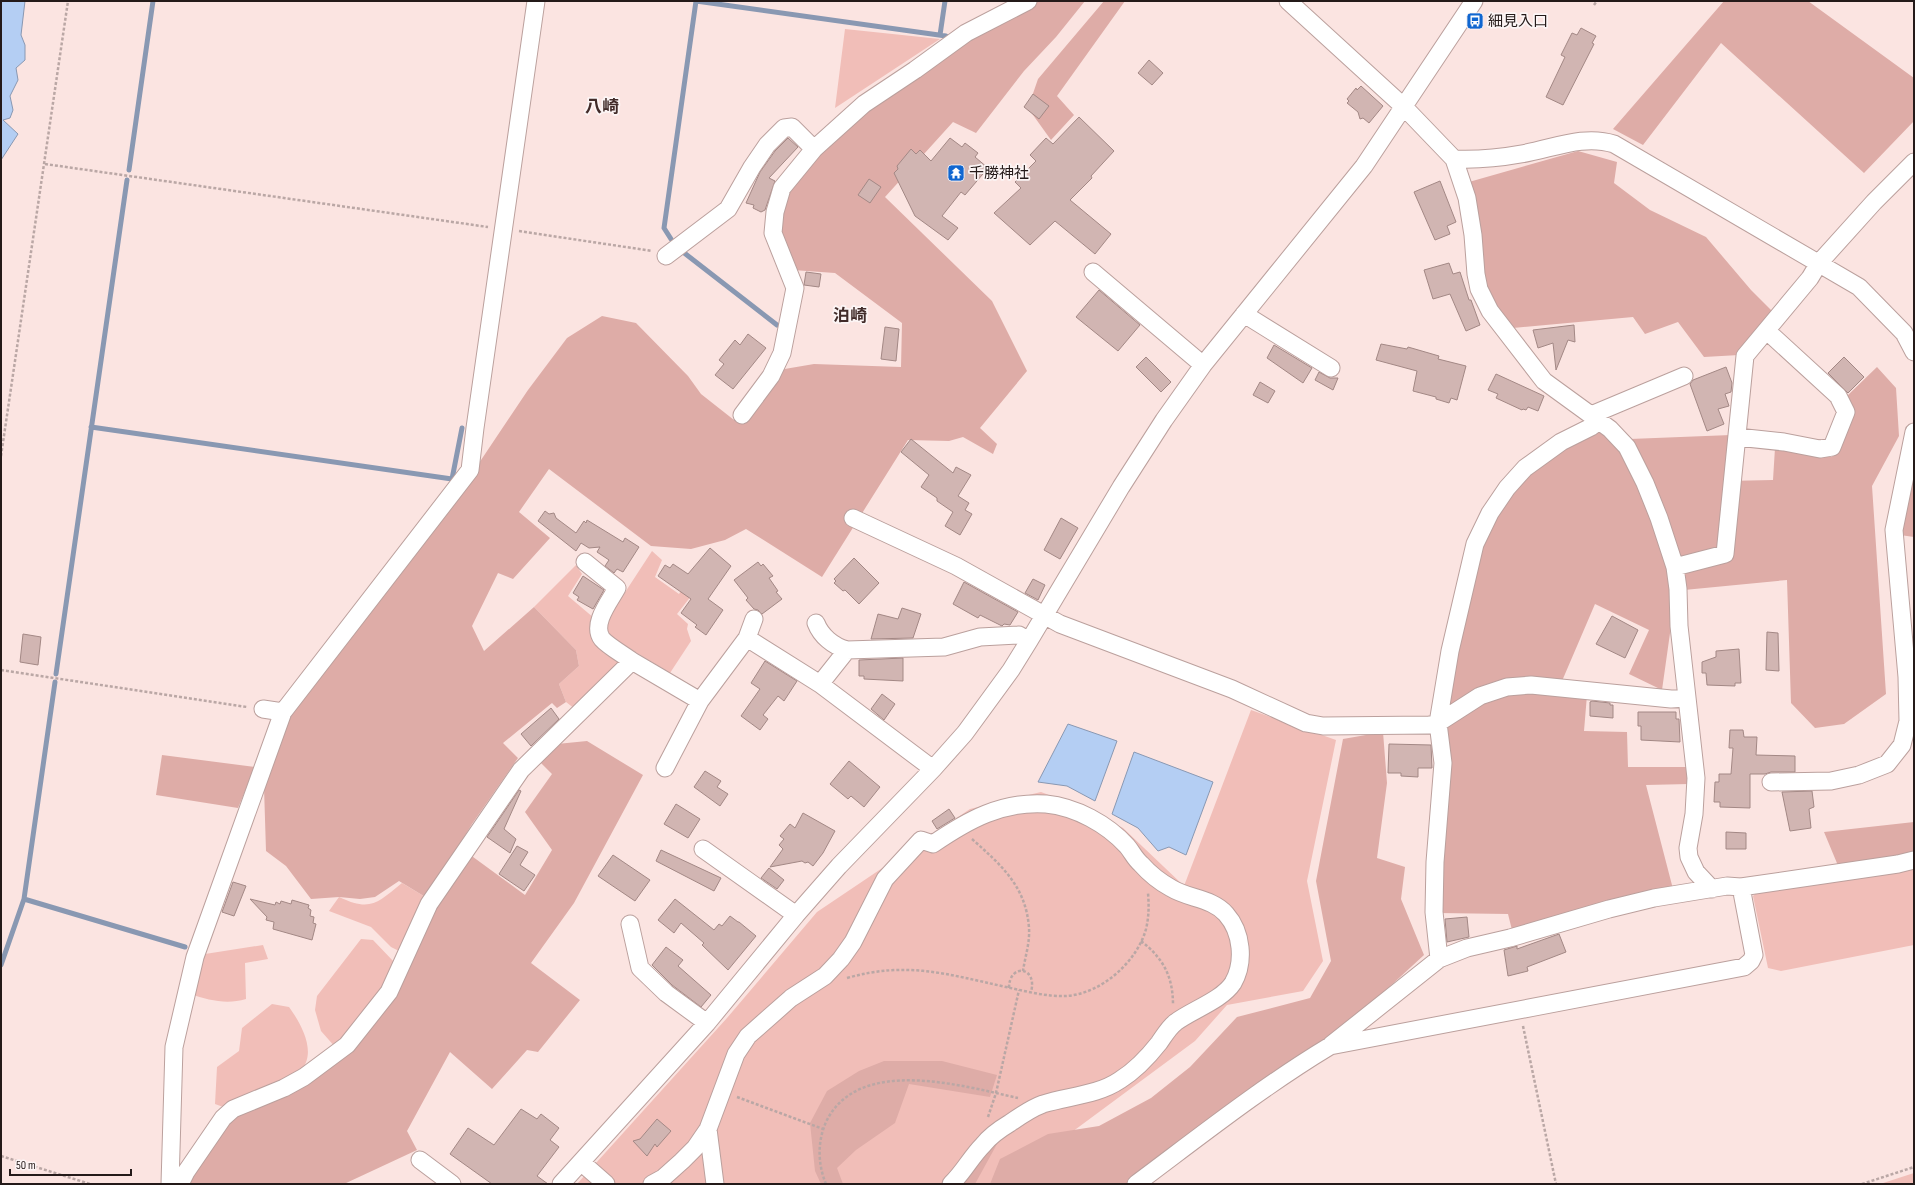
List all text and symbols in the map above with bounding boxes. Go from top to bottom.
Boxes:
bus stop icon: 細見入口 [1465,11,1485,31]
place label: 細見入口 [1488,12,1548,31]
district label: 八崎 [585,97,619,117]
temple icon: 千勝神社 [946,163,966,183]
place label: 千勝神社 [969,164,1029,183]
district label: 泊崎 [833,306,867,326]
scale bar [10,1151,131,1177]
text: 50 m [16,1158,36,1173]

